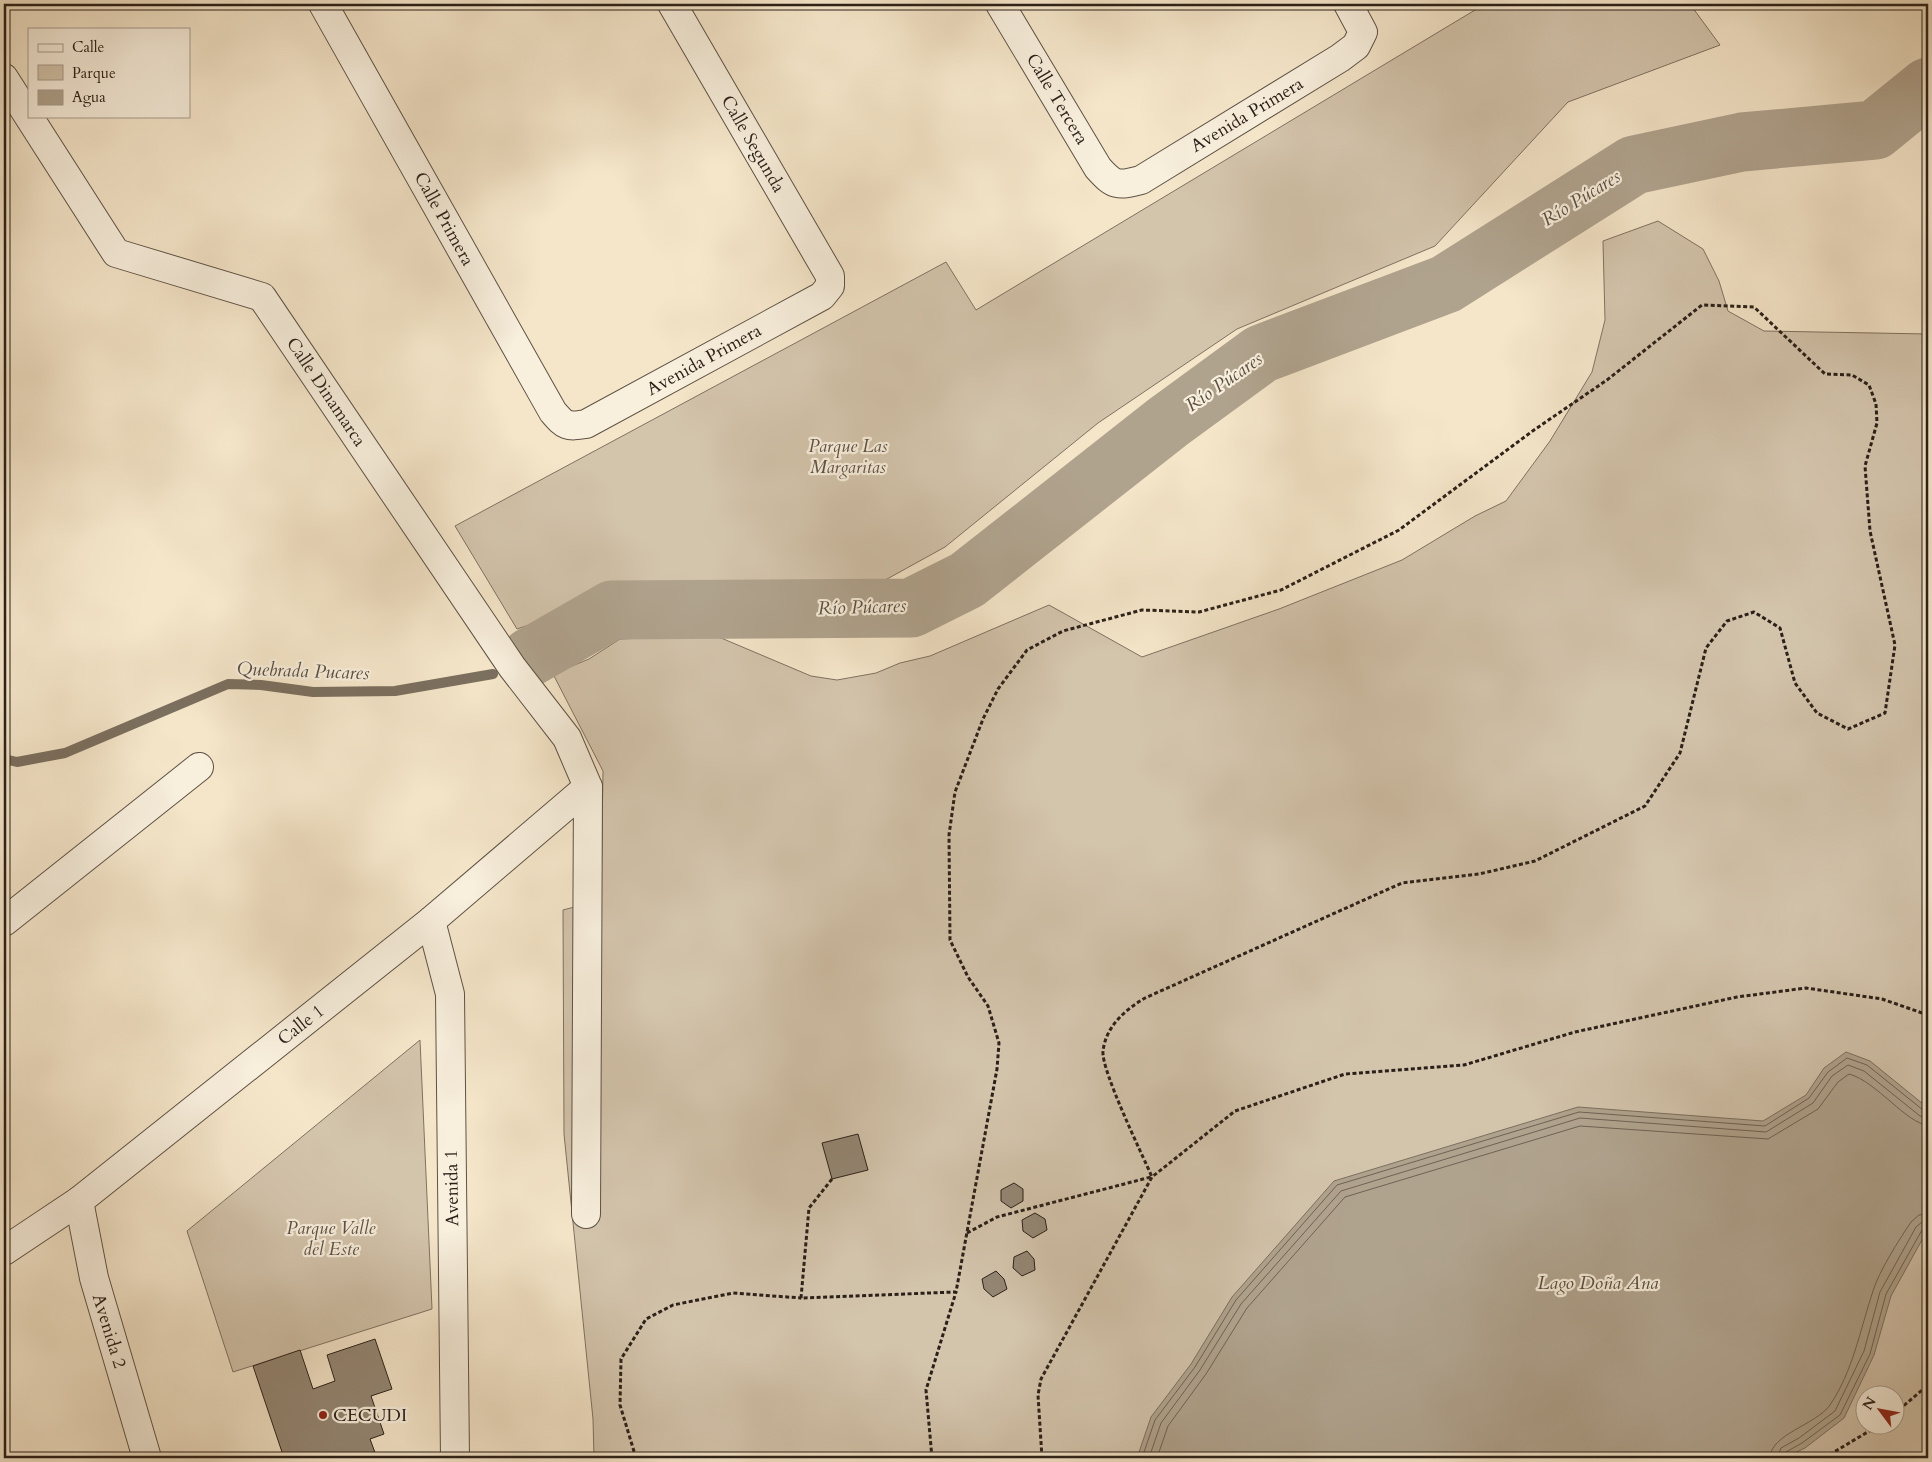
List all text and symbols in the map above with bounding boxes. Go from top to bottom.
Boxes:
legend [28,28,190,118]
text: Calle [72,37,105,57]
street label: Calle Tercera [1020,49,1094,150]
text: Parque [72,63,116,83]
street label: Avenida Primera [1186,71,1308,159]
text: Agua [72,87,106,107]
street label: Calle Segunda [715,91,791,197]
water label: Río Púcares [1537,163,1626,232]
street label: Calle Primera [408,168,480,271]
street label: Avenida Primera [642,318,766,402]
street label: Calle Dinamarca [280,332,372,452]
water label: Río Púcares [1180,346,1268,418]
park label: Parque Las Margaritas [808,434,888,480]
water label: Río Púcares [817,592,907,622]
water label: Quebrada Pucares [236,656,370,686]
street label: Calle 1 [272,999,330,1051]
street label: Avenida 1 [439,1149,465,1227]
park label: Parque Valle del Este [286,1216,377,1262]
water label: Lago Doña Ana [1538,1270,1659,1296]
street label: Avenida 2 [86,1291,132,1371]
north arrow [1854,1384,1904,1434]
text: N [1858,1393,1881,1414]
place label: CECUDI [333,1403,407,1428]
marker: CECUDI [317,1409,329,1421]

